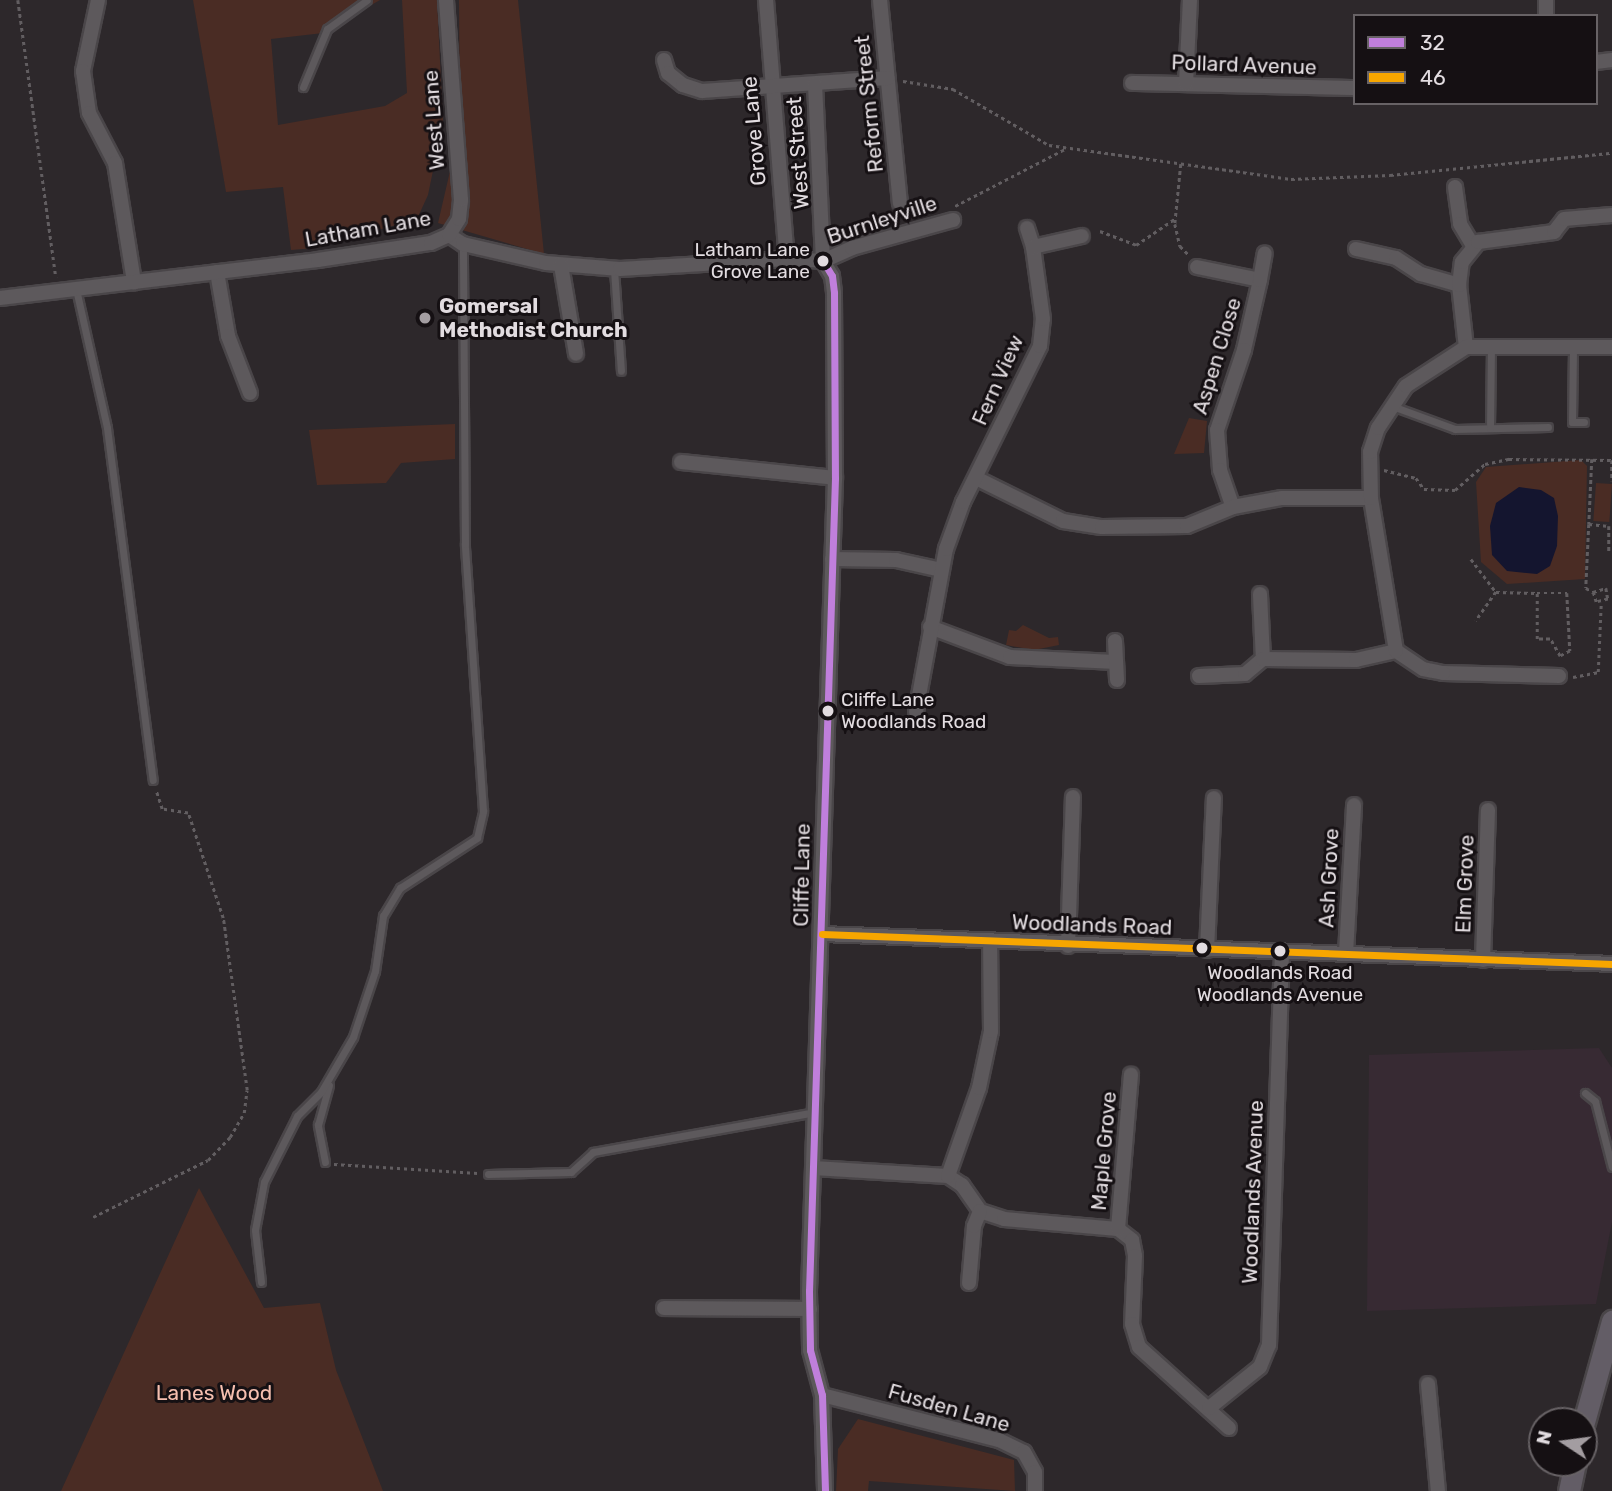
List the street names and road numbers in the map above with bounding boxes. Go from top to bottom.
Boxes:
street label: Reform Street [849,34,889,174]
street label: Pollard Avenue [1171,50,1317,80]
street label: West Lane [418,69,450,171]
street label: Grove Lane [737,75,771,187]
street label: West Street [781,96,815,210]
street label: Burnleyville [824,190,940,250]
street label: Latham Lane [303,206,433,252]
street label: Aspen Close [1187,295,1247,417]
street label: Fern View [967,331,1029,429]
street label: Cliffe Lane [789,823,815,927]
street label: Ash Grove [1314,828,1344,928]
street label: Elm Grove [1451,834,1479,934]
street label: Woodlands Road [1011,910,1173,940]
street label: Maple Grove [1086,1090,1122,1212]
street label: Woodlands Avenue [1237,1099,1269,1285]
street label: Fusden Lane [885,1379,1013,1437]

